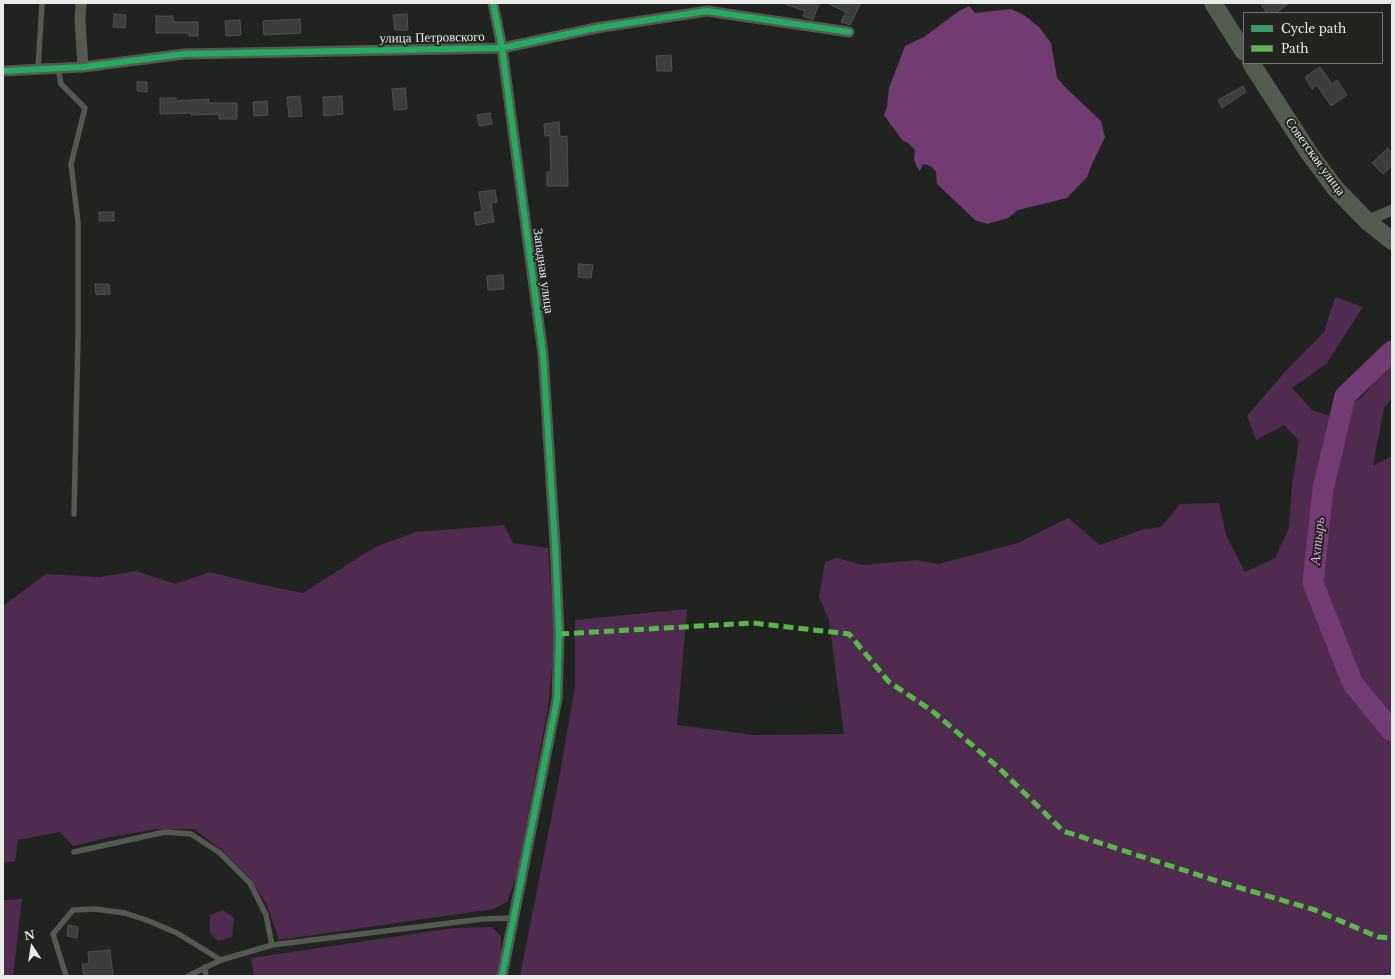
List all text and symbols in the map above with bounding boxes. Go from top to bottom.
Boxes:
legend [1243,12,1383,64]
text: Cycle path [1281,21,1346,36]
street label: улица Петровского [379,29,485,47]
text: Path [1281,41,1309,56]
street label: Советская улица [1282,115,1348,199]
street label: Западная улица [529,227,557,315]
water label: Ахтырь [1307,516,1329,566]
north arrow [12,927,52,967]
text: N [23,927,36,943]

